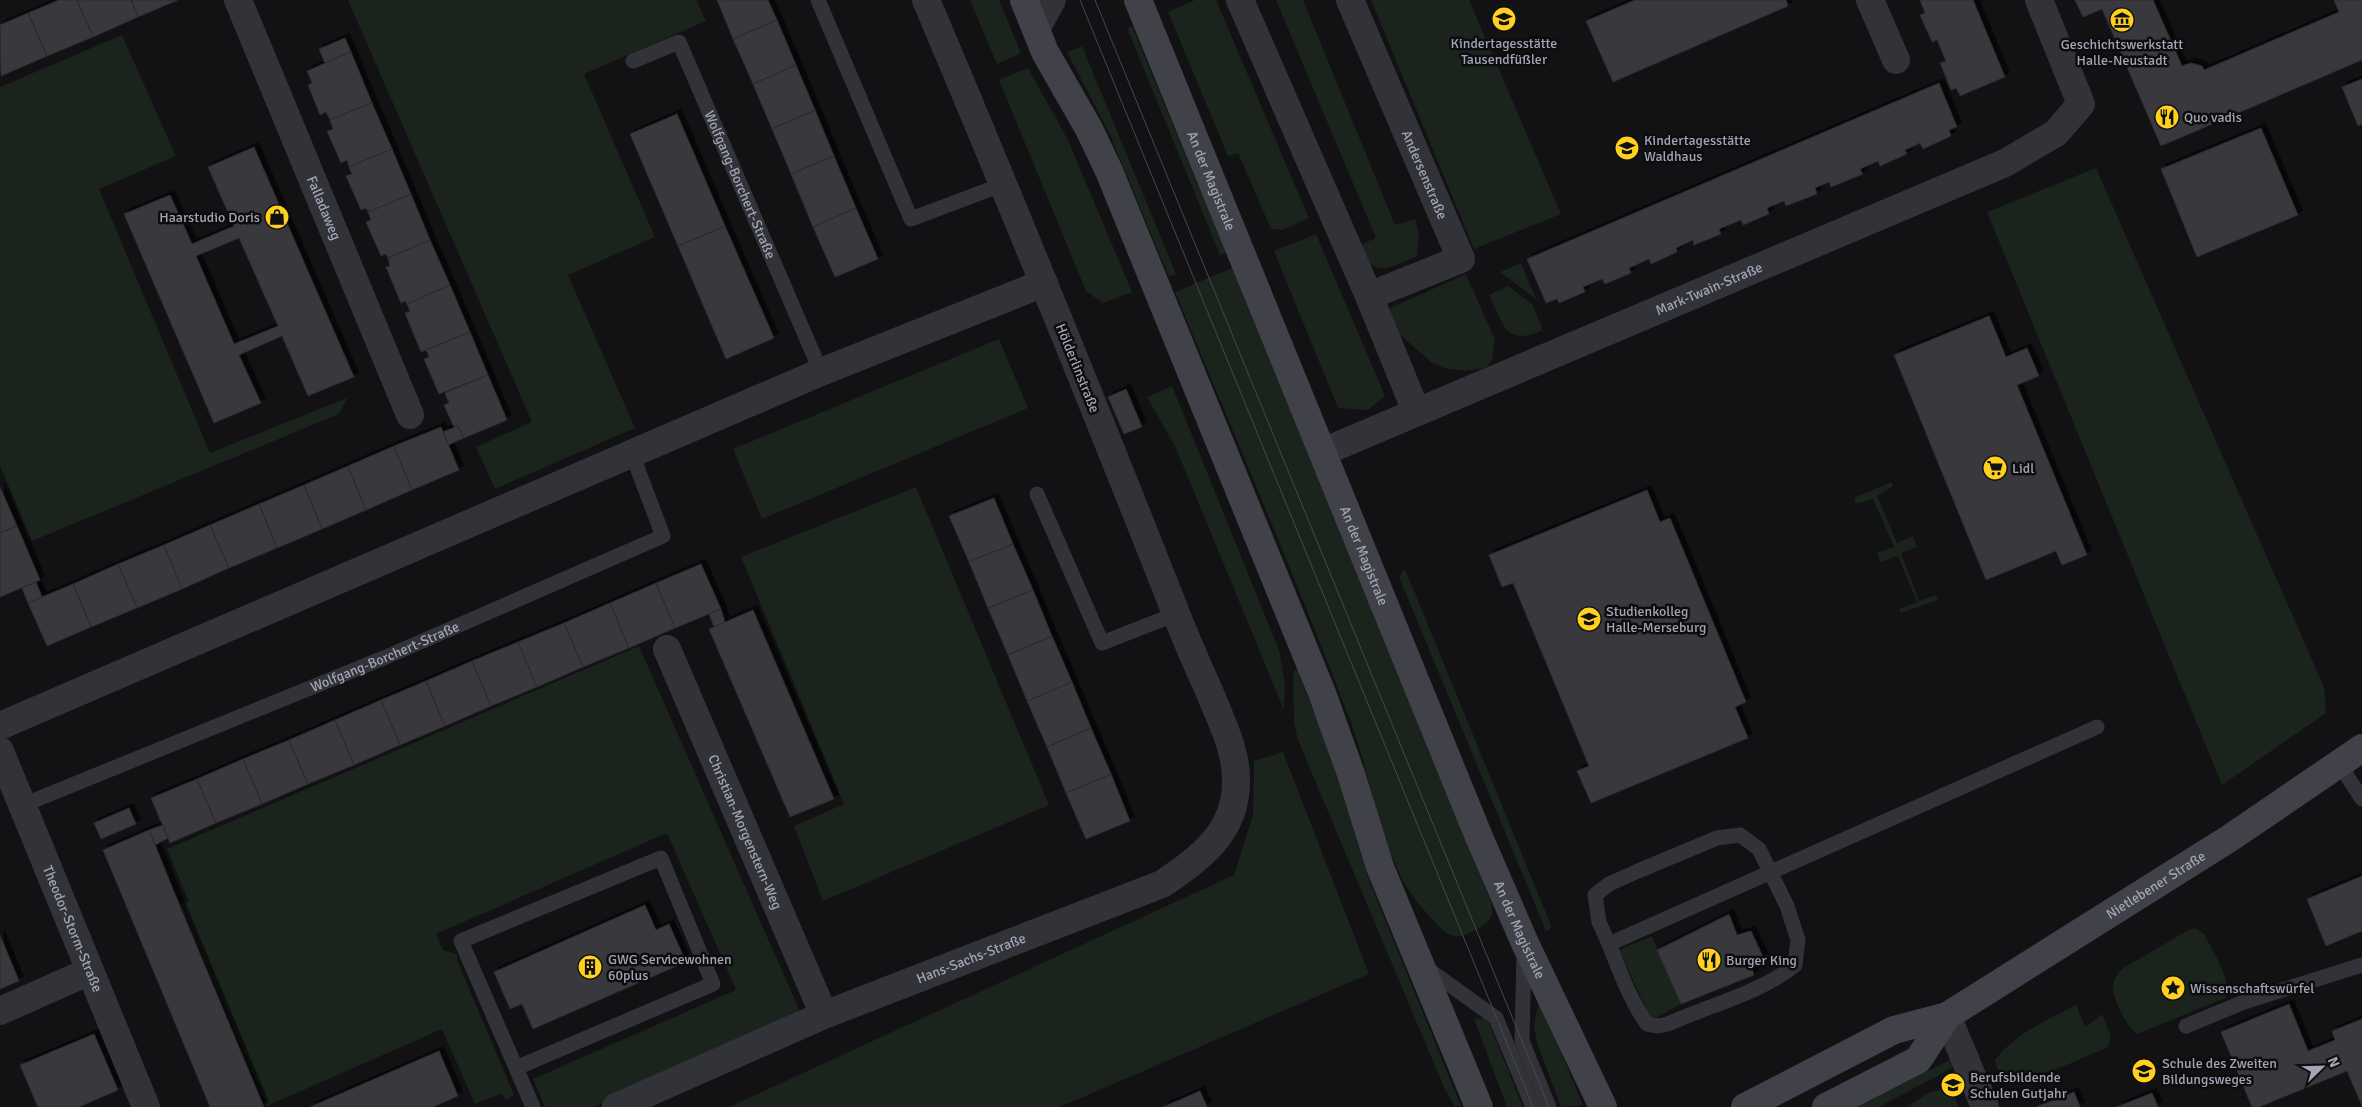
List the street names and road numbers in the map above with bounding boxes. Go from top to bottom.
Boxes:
street label: Wolfgang-Borchert-Straße [701,108,779,261]
street label: Andersenstraße [1398,128,1451,222]
street label: An der Magistrale [1183,129,1239,233]
street label: Falladaweg [303,173,345,243]
street label: Mark-Twain-Straße [1653,259,1765,319]
street label: Hölderlinstraße [1052,321,1103,415]
street label: An der Magistrale [1336,504,1392,608]
street label: Wolfgang-Borchert-Straße [308,618,462,696]
street label: Christian-Morgenstern-Weg [704,752,786,912]
street label: Nietlebener Straße [2103,848,2209,923]
street label: Theodor-Storm-Straße [39,863,106,995]
street label: An der Magistrale [1490,878,1549,982]
street label: Hans-Sachs-Straße [914,930,1028,987]

